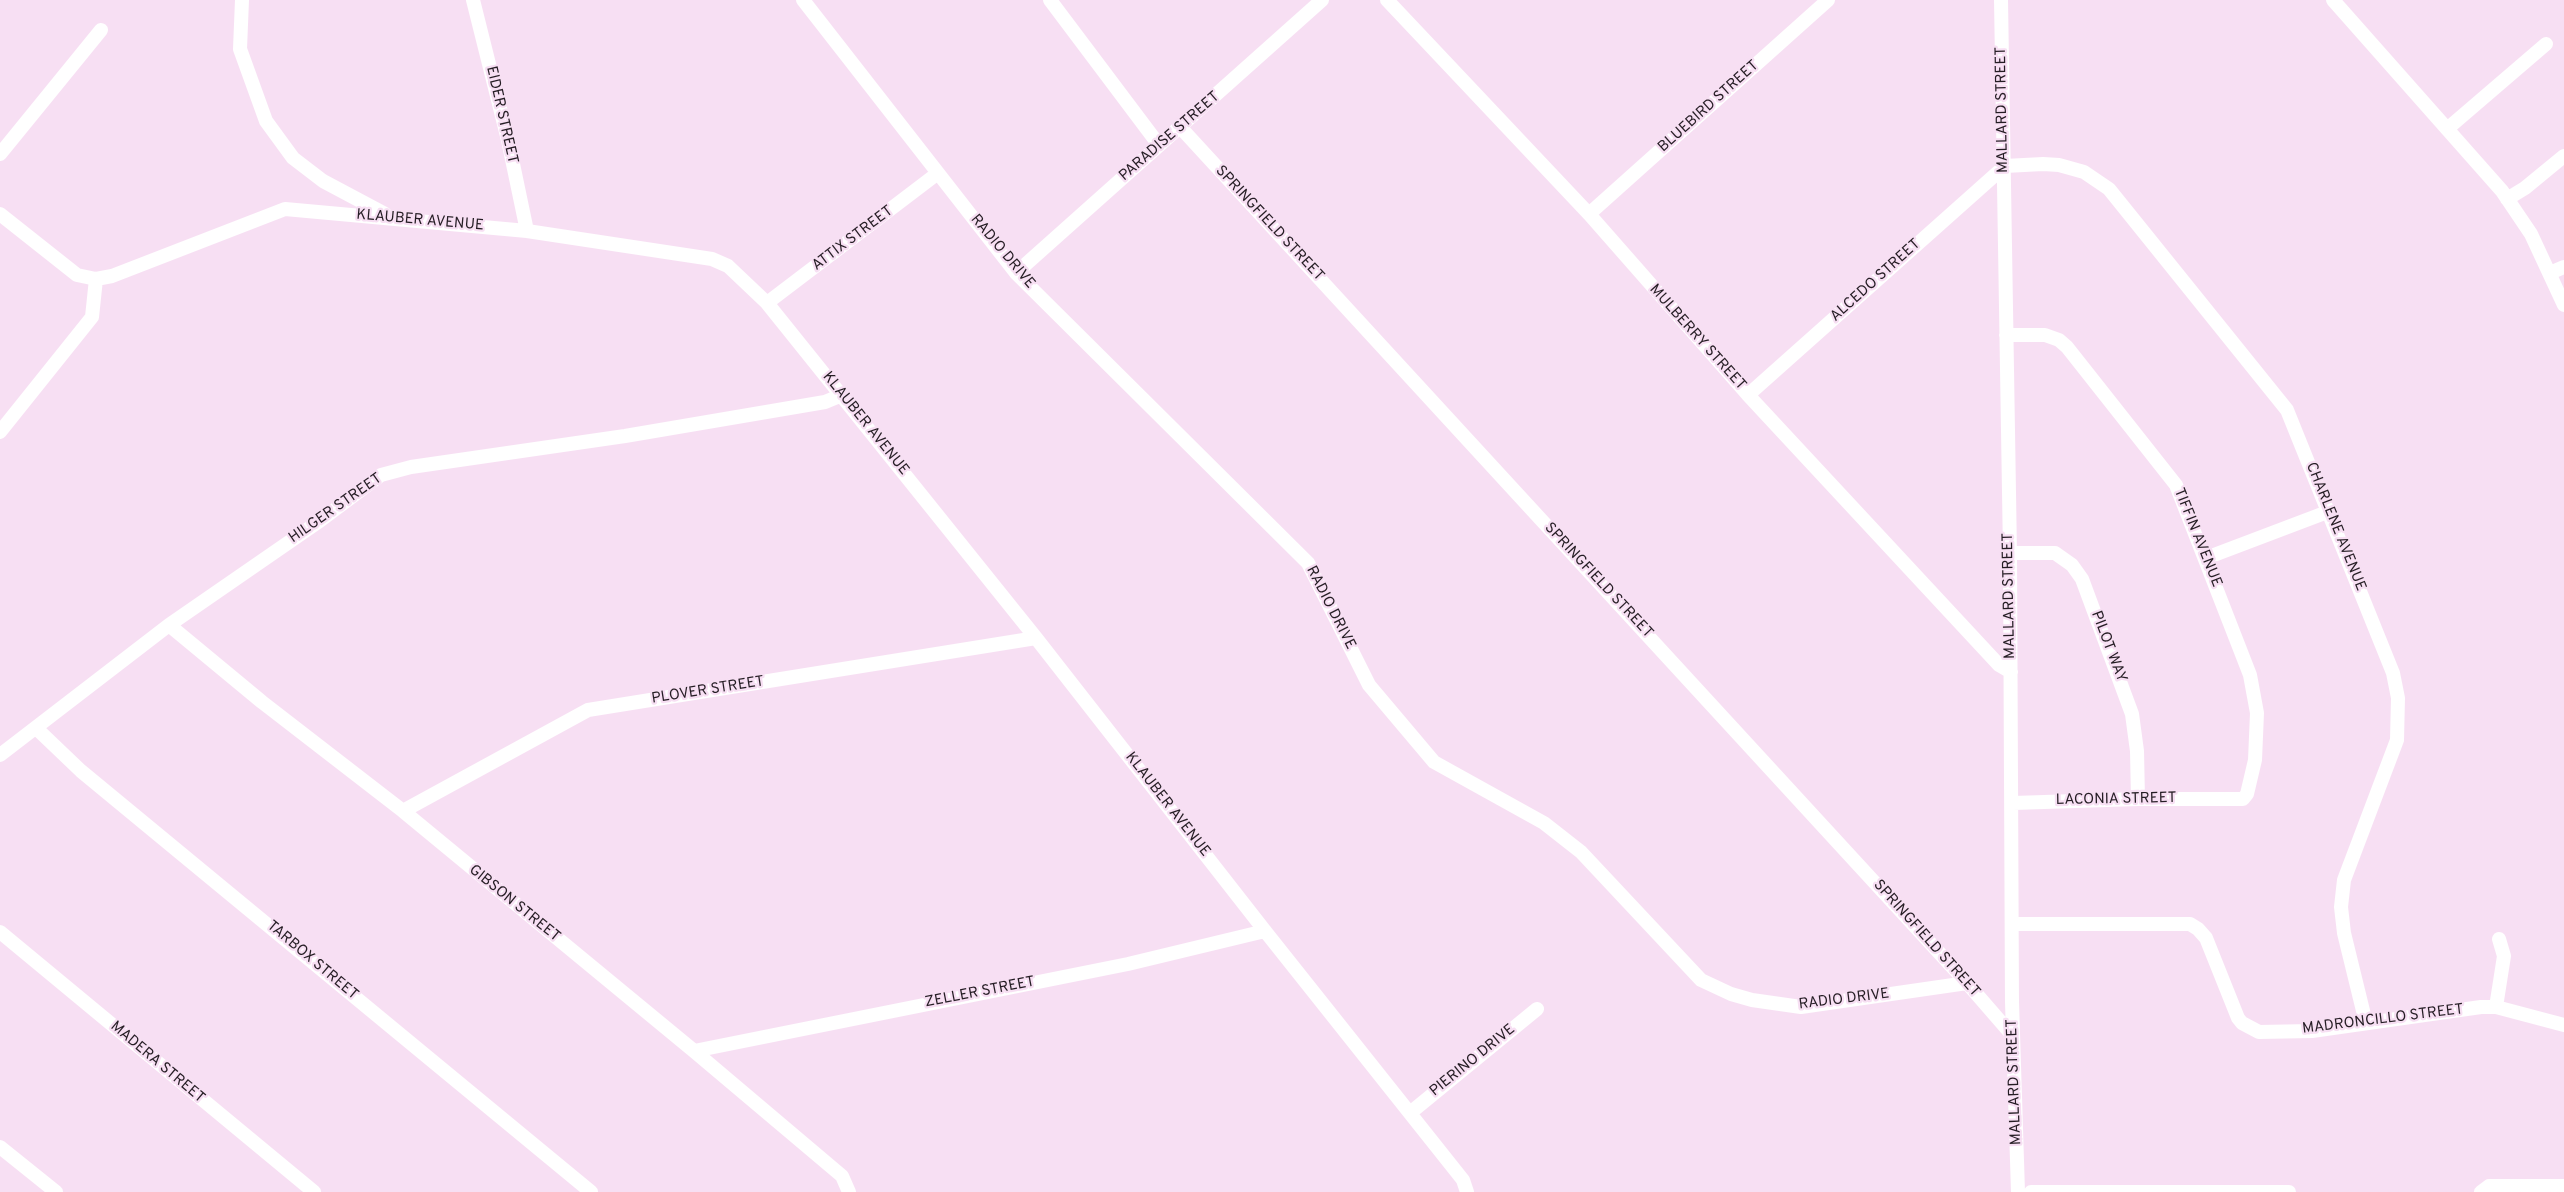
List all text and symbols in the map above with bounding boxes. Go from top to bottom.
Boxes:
street label: MALLARD STREET [1993,47,2013,173]
street label: BLUEBIRD STREET [1655,57,1763,157]
street label: EIDER STREET [481,64,521,166]
street label: PARADISE STREET [1116,89,1224,185]
street label: SPRINGFIELD STREET [1211,163,1327,285]
street label: ATTIX STREET [809,203,897,275]
street label: KLAUBER AVENUE [356,206,484,236]
street label: RADIO DRIVE [966,211,1038,293]
street label: ALCEDO STREET [1827,236,1925,326]
street label: MULBERRY STREET [1645,281,1749,395]
street label: KLAUBER AVENUE [818,369,912,479]
street label: CHARLENE AVENUE [2301,460,2369,594]
street label: HILGER STREET [286,470,386,548]
street label: TIFFIN AVENUE [2169,486,2225,590]
street label: SPRINGFIELD STREET [1540,520,1656,642]
street label: MALLARD STREET [2000,533,2020,659]
street label: RADIO DRIVE [1301,563,1359,653]
street label: PILOT WAY [2086,609,2130,685]
street label: PLOVER STREET [650,673,766,709]
street label: KLAUBER AVENUE [1121,749,1213,861]
street label: LACONIA STREET [2056,790,2176,810]
street label: GIBSON STREET [465,862,563,946]
street label: SPRINGFIELD STREET [1869,877,1983,1001]
street label: TARBOX STREET [263,918,361,1004]
street label: ZELLER STREET [923,974,1037,1012]
street label: RADIO DRIVE [1798,986,1890,1014]
street label: MADRONCILLO STREET [2301,1001,2465,1039]
street label: MADERA STREET [106,1018,208,1108]
street label: MALLARD STREET [2004,1019,2026,1145]
street label: PIERINO DRIVE [1427,1021,1519,1101]

